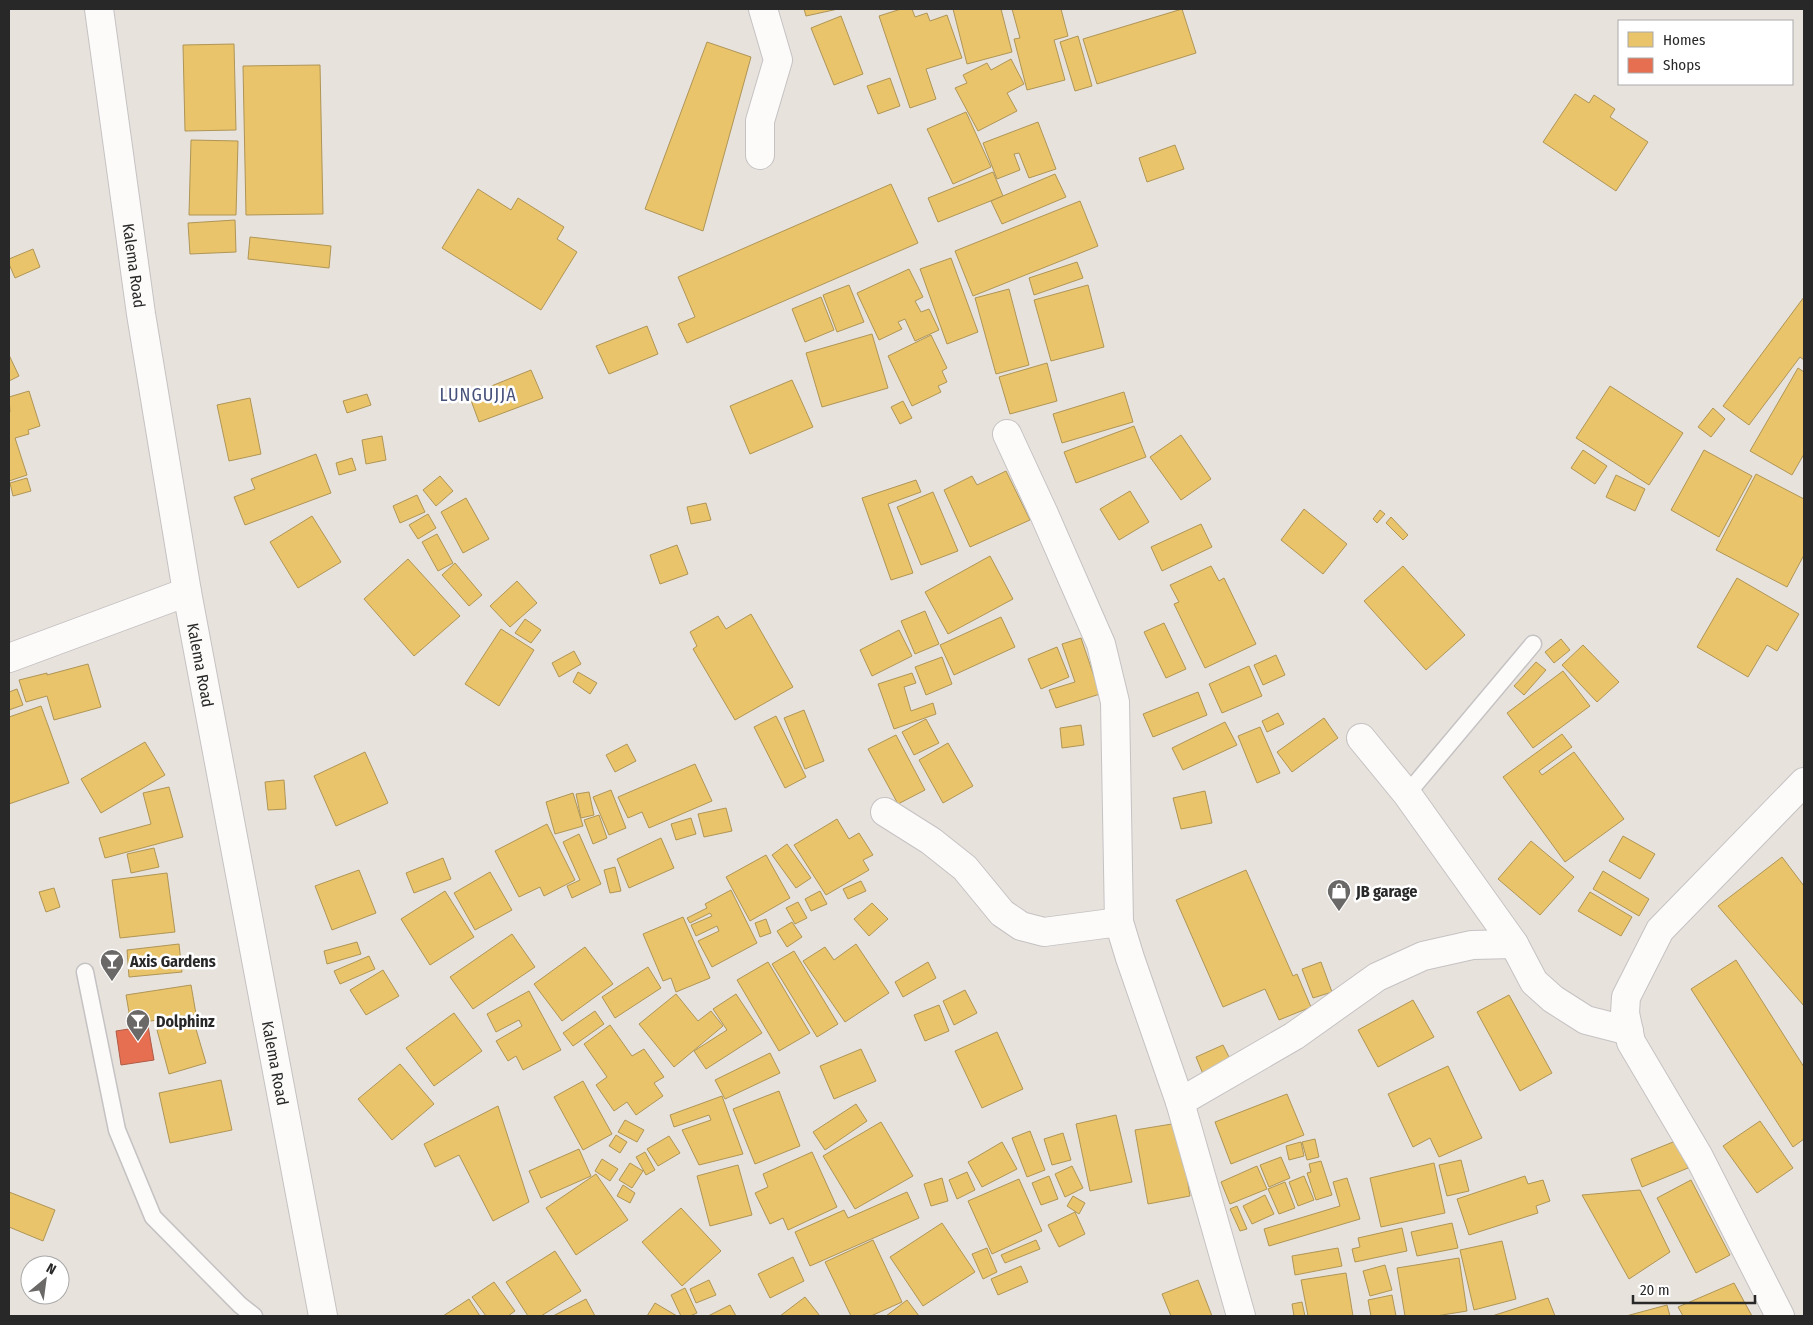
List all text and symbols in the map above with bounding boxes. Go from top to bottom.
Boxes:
legend [1618,20,1793,85]
text: Homes [1663,31,1705,49]
text: Shops [1663,56,1701,74]
street label: Kalema Road [119,222,149,309]
district label: LUNGUJJA [439,384,517,406]
street label: Kalema Road [183,622,217,709]
shop icon: JB garage [1326,878,1352,912]
place label: JB garage [1355,882,1417,901]
bar icon: Axis Gardens [99,948,125,982]
place label: Axis Gardens [129,952,216,971]
bar icon: Dolphinz [125,1008,151,1042]
place label: Dolphinz [156,1012,215,1031]
street label: Kalema Road [258,1020,292,1107]
north arrow [20,1255,70,1305]
text: N [43,1260,59,1279]
scale bar [1633,1272,1756,1304]
text: 20 m [1640,1281,1670,1299]

